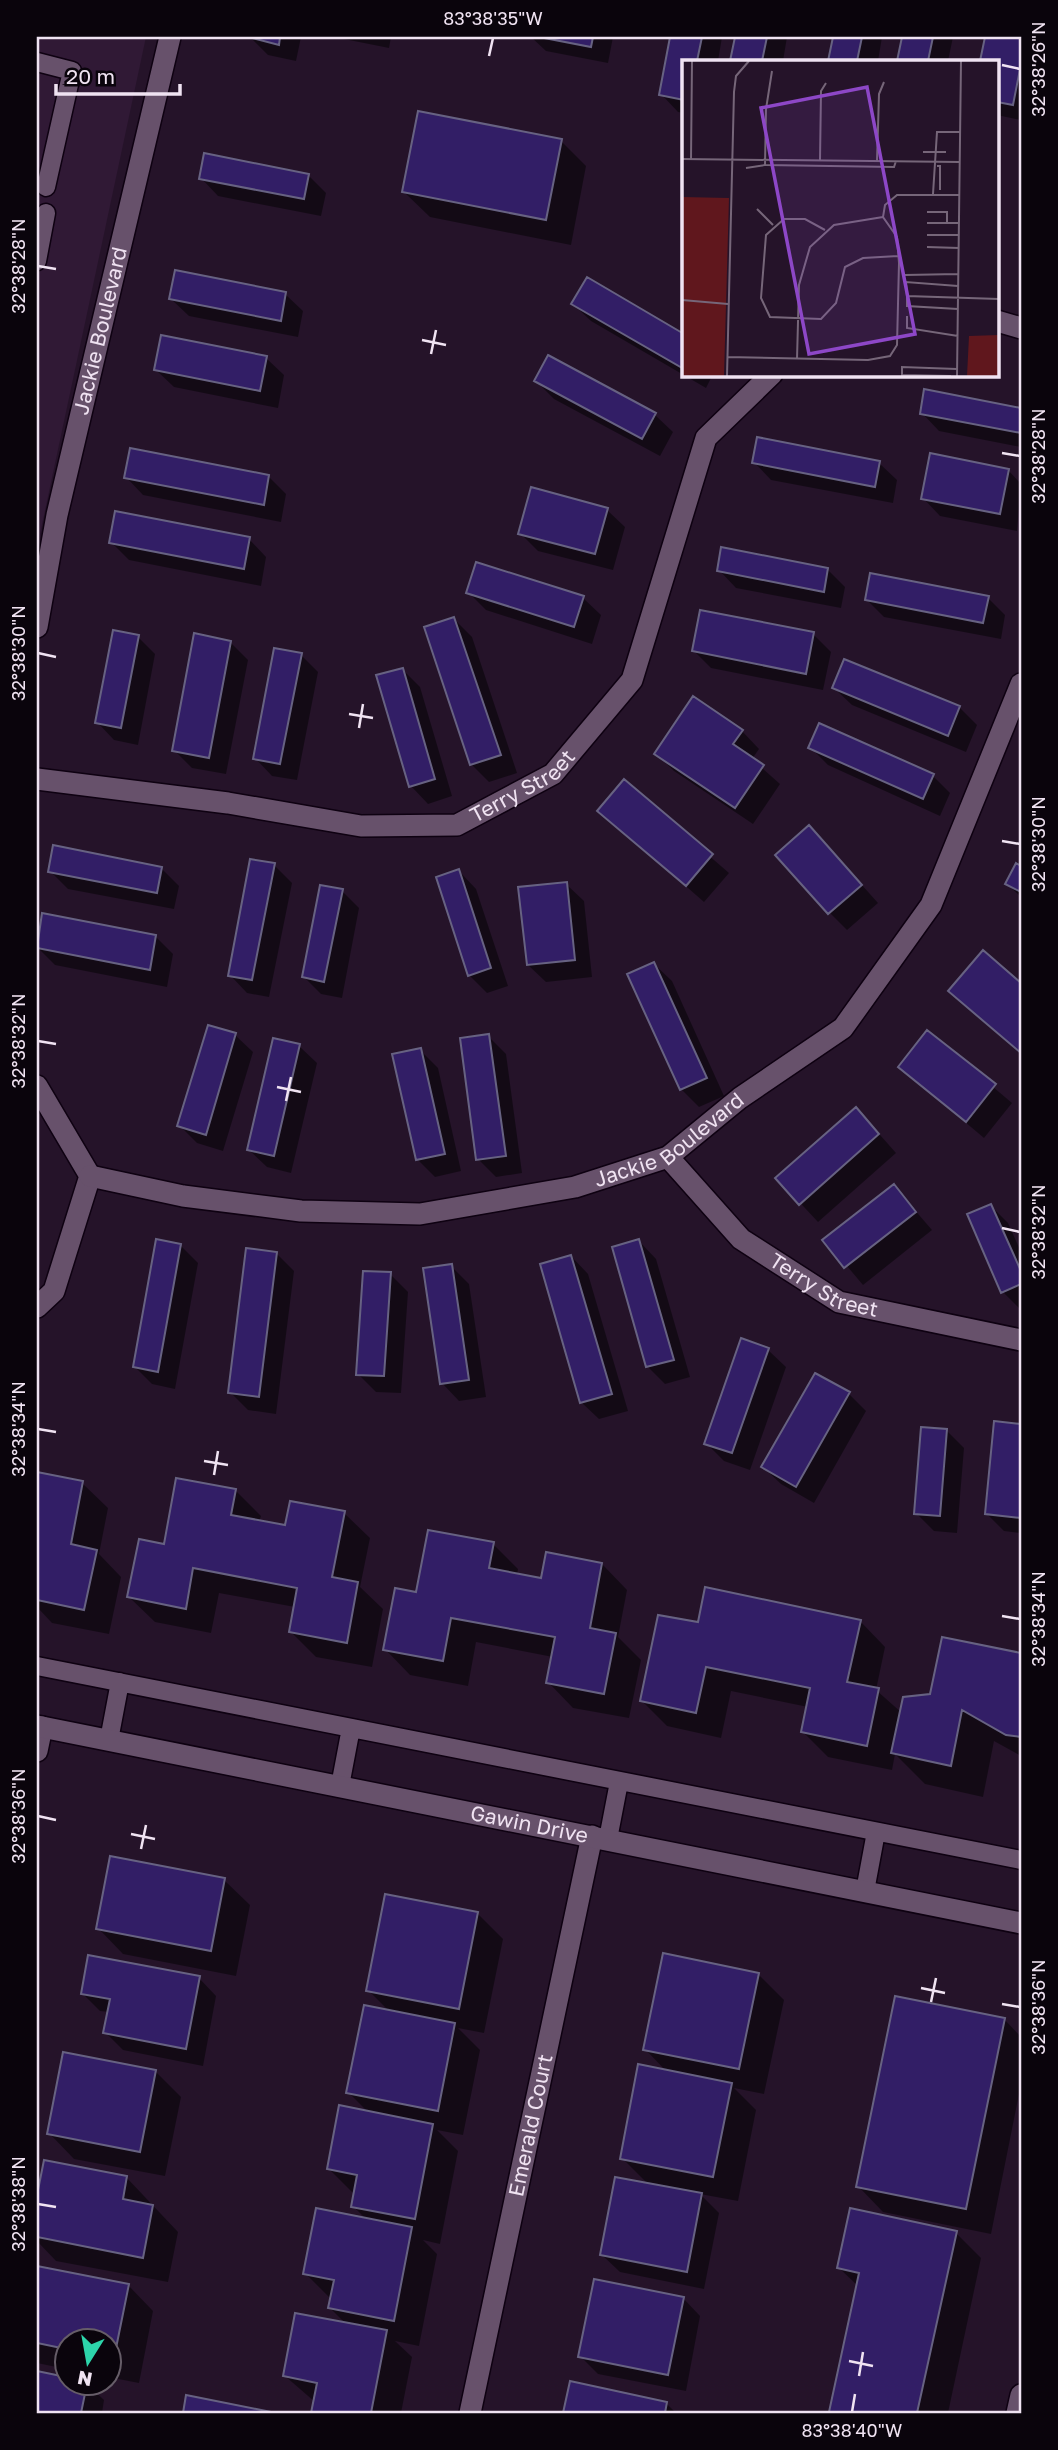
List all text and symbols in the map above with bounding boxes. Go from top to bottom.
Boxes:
text: 83°38'35"W [443,7,543,29]
text: 32°38'26"N [1027,21,1049,117]
scale bar [56,52,180,96]
inset map [682,60,998,376]
text: 20 m [66,63,115,89]
text: 32°38'28"N [7,218,29,314]
street label: Jackie Boulevard [67,244,132,417]
text: 32°38'28"N [1027,408,1049,504]
text: 32°38'30"N [7,605,29,701]
street label: Terry Street [465,744,580,828]
text: 32°38'30"N [1027,796,1049,892]
text: 32°38'32"N [7,993,29,1089]
street label: Jackie Boulevard [590,1086,749,1192]
text: 32°38'32"N [1027,1184,1049,1280]
street label: Terry Street [765,1247,881,1322]
text: 32°38'34"N [7,1381,29,1477]
text: 32°38'34"N [1027,1571,1049,1667]
text: 32°38'36"N [7,1768,29,1864]
street label: Gawin Drive [468,1799,591,1848]
text: 32°38'36"N [1027,1959,1049,2055]
street label: Emerald Court [502,2052,558,2199]
text: 32°38'38"N [7,2156,29,2252]
north arrow [52,2328,122,2398]
text: N [75,2367,94,2392]
text: 83°38'40"W [802,2419,902,2441]

